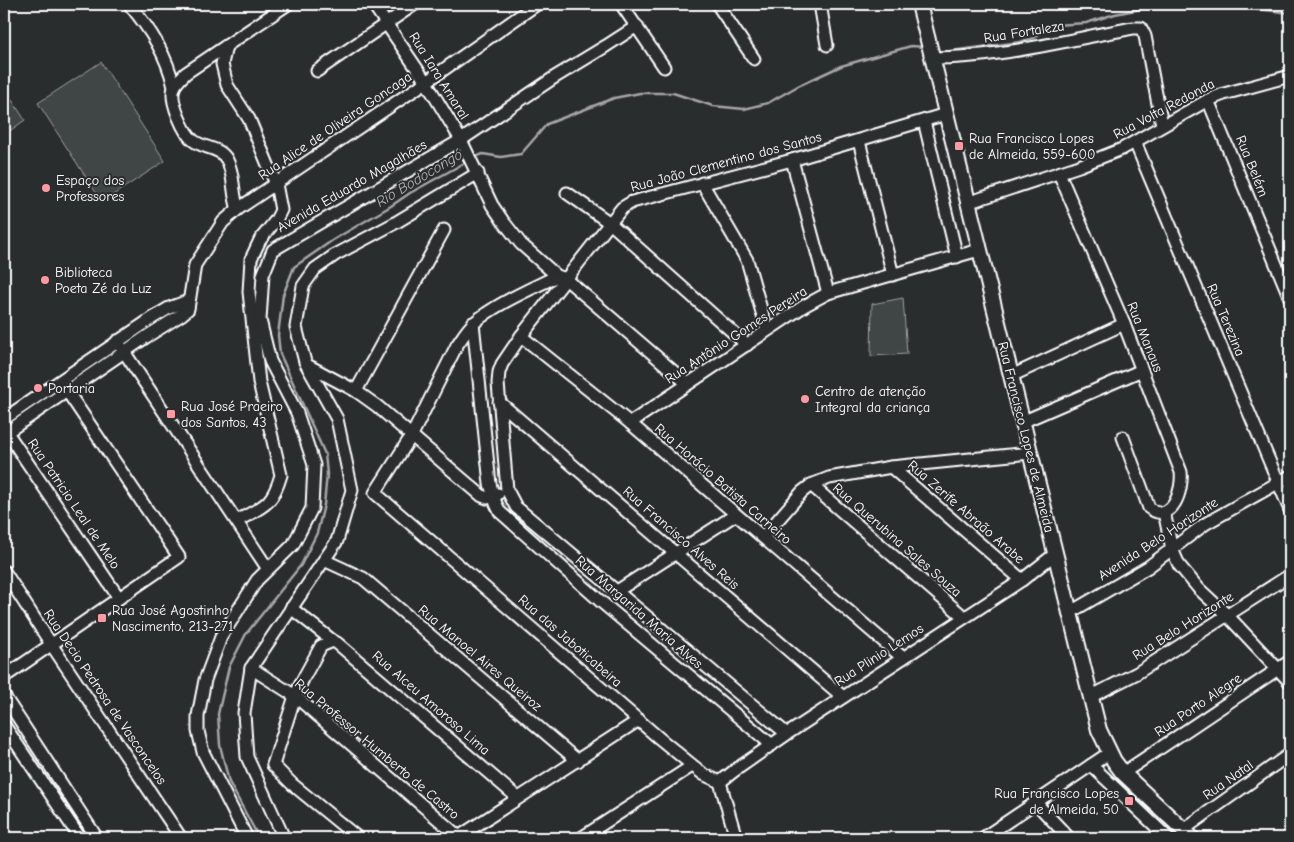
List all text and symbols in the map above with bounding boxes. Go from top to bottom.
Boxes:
street label: Rua Fortaleza [982,17,1066,47]
street label: Rua Iara Amaral [405,29,473,123]
street label: Rua Alice de Oliveira Goncaga [255,68,415,184]
street label: Rua Volta Redonda [1110,75,1218,143]
street label: Rua João Clementino dos Santos [629,128,824,196]
place label: Rua Francisco Lopes de Almeida, 559-600 [969,130,1096,163]
street label: Rua Belém [1232,133,1272,199]
street label: Avenida Eduardo Magalhães [274,136,430,236]
marker: Rua Francisco Lopes de Almeida, 559-600 [953,140,965,152]
water label: Rio Bodocongó [372,145,466,211]
place label: Espaço dos Professores [56,172,124,205]
marker: Espaço dos Professores [40,182,52,194]
place label: Biblioteca Poeta Zé da Luz [55,264,151,297]
marker: Biblioteca Poeta Zé da Luz [39,274,51,286]
street label: Rua Terezina [1203,281,1249,359]
street label: Rua Antônio Gomes Pereira [662,283,810,387]
street label: Rua Manaus [1123,299,1167,375]
street label: Rua Francisco Lopes de Almeida [994,340,1058,534]
place label: Portaria [48,380,95,397]
marker: Portaria [32,382,44,394]
place label: Centro de atenção Integral da criança [815,383,930,416]
marker: Centro de atenção Integral da criança [799,393,811,405]
place label: Rua José Praeiro dos Santos, 43 [181,398,283,431]
marker: Rua José Praeiro dos Santos, 43 [165,408,177,420]
street label: Rua Horácio Batista Carneiro [651,420,795,548]
street label: Rua Patricio Leal de Melo [24,436,124,572]
street label: Rua Zerife Abraão Arabe [904,457,1028,567]
street label: Rua Querubina Sales Souza [829,479,965,601]
street label: Rua Francisco Alves Reis [619,483,743,593]
street label: Avenida Belo Horizonte [1095,494,1221,584]
street label: Rua Margarida Maria Alves [572,552,706,672]
street label: Rua Belo Horizonte [1129,588,1237,664]
street label: Rua das Jaboticabeira [515,591,625,691]
street label: Rua Manoel Aires Queiroz [415,601,545,715]
place label: Rua José Agostinho Nascimento, 213-271 [112,602,234,635]
street label: Rua Decio Pedrosa de Vasconcelos [40,606,170,788]
marker: Rua José Agostinho Nascimento, 213-271 [96,612,108,624]
street label: Rua Plinio Lemos [831,620,927,690]
street label: Rua Alceu Amoroso Lima [369,647,493,759]
street label: Rua Porto Alegre [1151,670,1245,740]
street label: Rua Professor Humberto de Castro [291,675,463,823]
street label: Rua Natal [1199,756,1257,804]
place label: Rua Francisco Lopes de Almeida, 50 [994,785,1119,818]
marker: Rua Francisco Lopes de Almeida, 50 [1123,795,1135,807]

